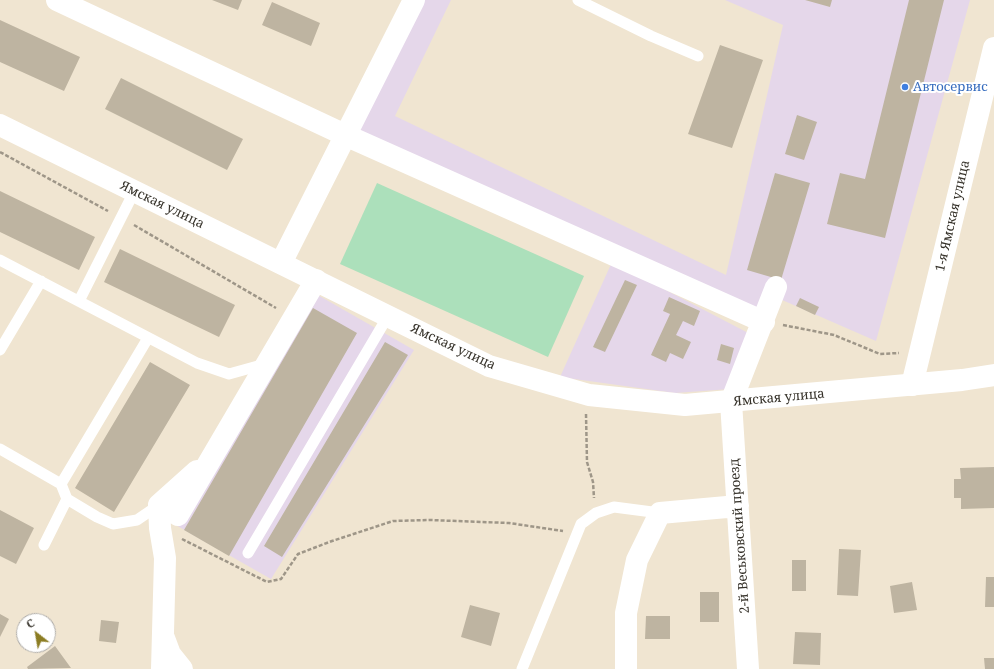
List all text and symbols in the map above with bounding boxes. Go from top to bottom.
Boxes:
place label: Автосервис [913,79,988,95]
marker: Автосервис [900,82,910,92]
street label: 1-я Ямская улица [933,159,973,273]
street label: Ямская улица [117,178,207,232]
street label: Ямская улица [408,321,498,373]
street label: Ямская улица [733,386,825,410]
street label: 2-й Веськовский проезд [727,458,753,614]
north arrow [16,613,56,653]
text: С [23,615,37,631]

